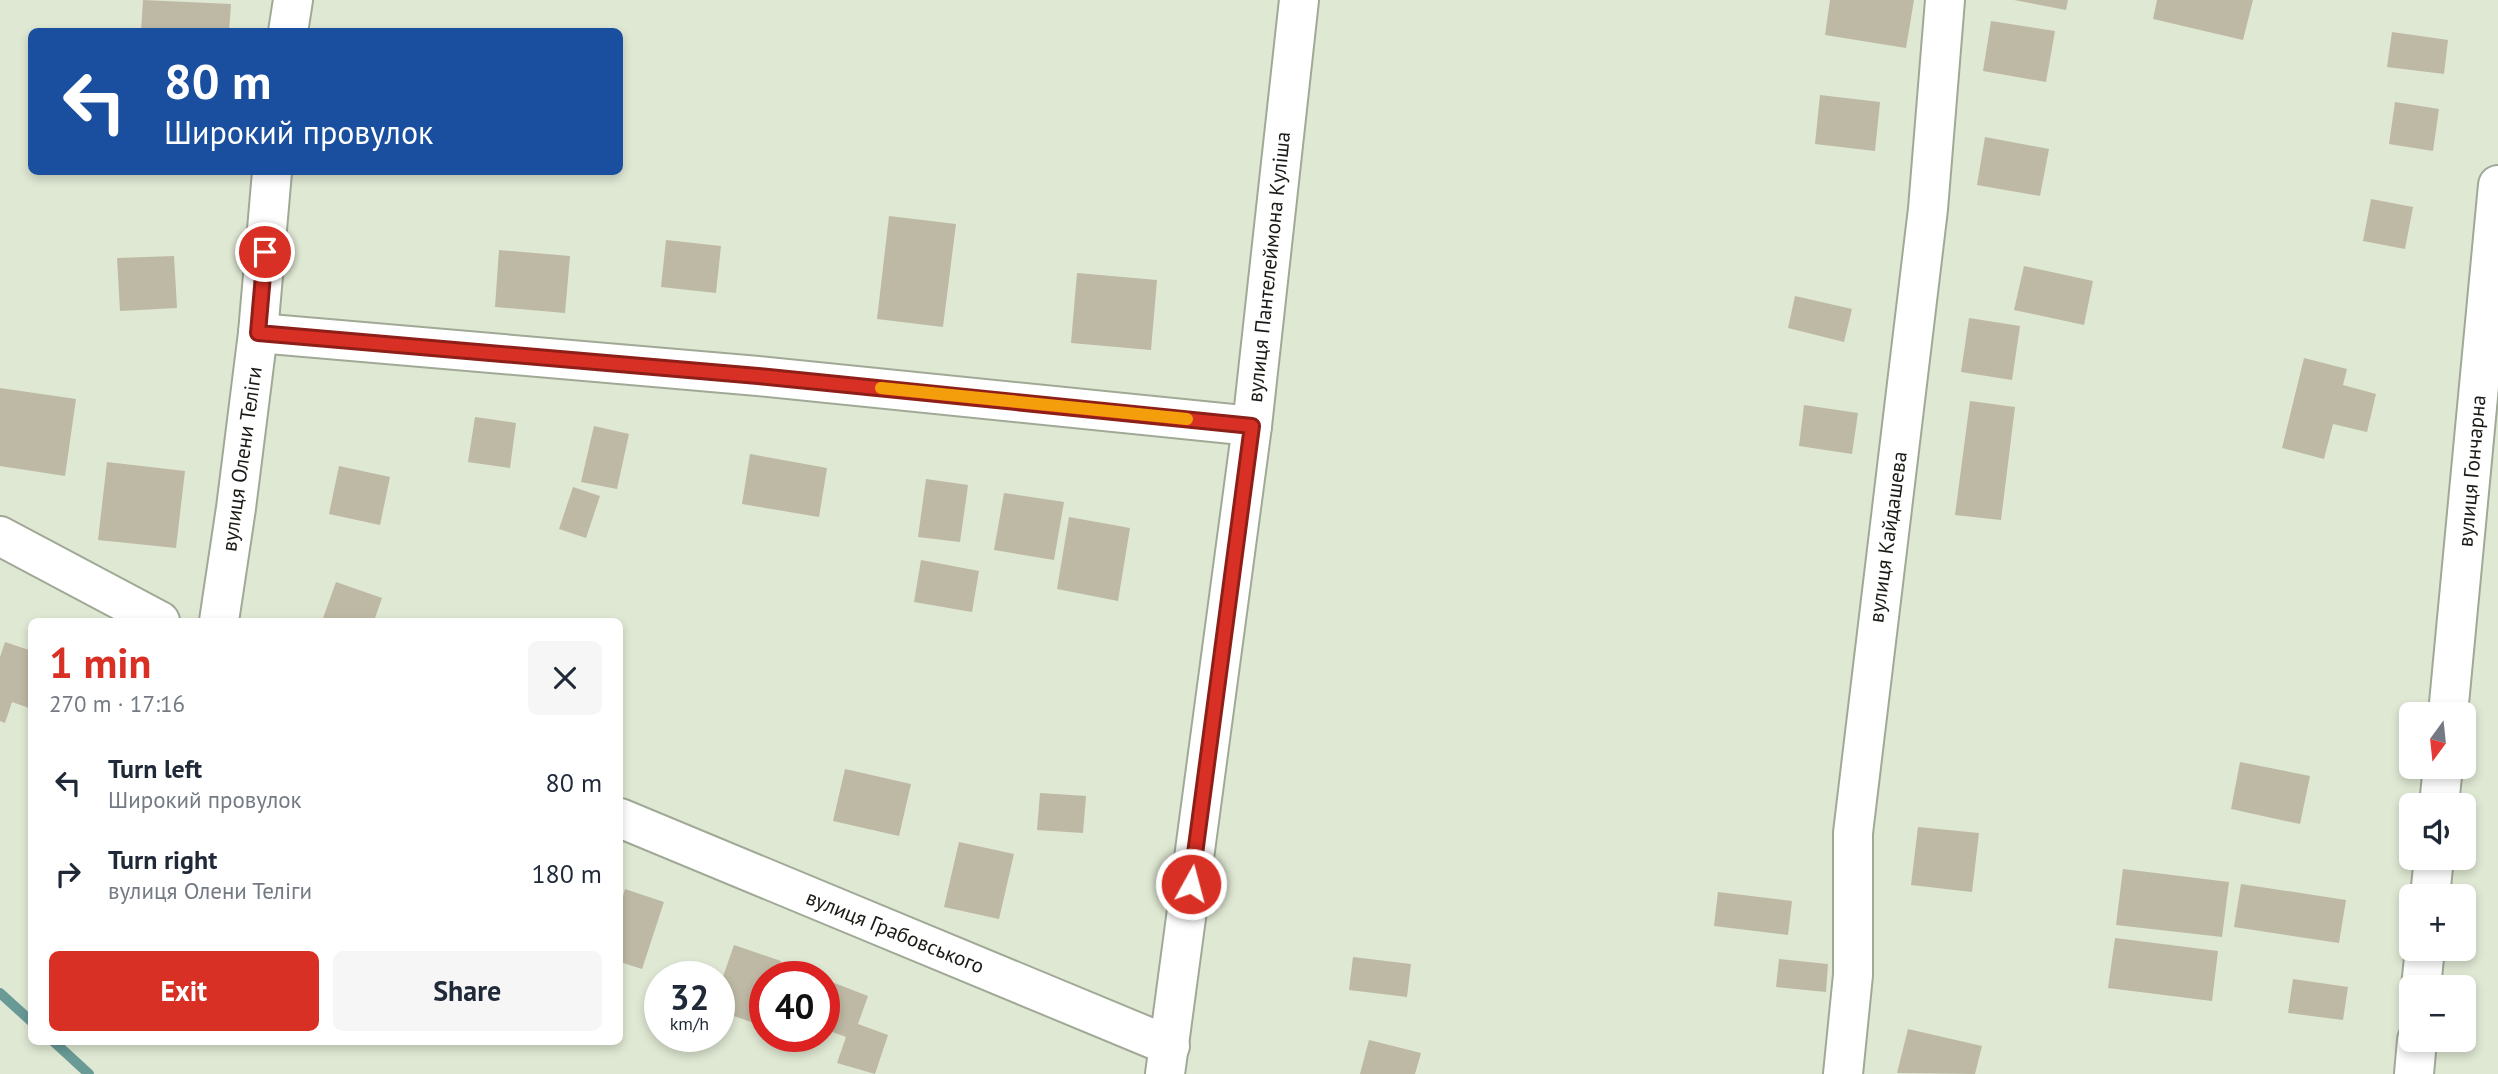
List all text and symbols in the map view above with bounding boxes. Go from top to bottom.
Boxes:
text: 80 m [164,49,271,113]
icon: left [49,56,140,147]
text: Широкий провулок [164,111,433,153]
street label: вулиця Пантелеймона Куліша [1241,130,1296,404]
pin [235,222,295,282]
icon: arrive [246,233,284,271]
street label: вулиця Олени Теліги [215,365,268,553]
street label: вулиця Гончарна [2451,394,2492,548]
street label: вулиця Кайдашева [1862,450,1913,624]
text: 1 min [49,635,151,690]
button: close [528,641,602,715]
text: 270 m · 17:16 [49,689,185,718]
north arrow [2399,702,2476,779]
map controls [2399,702,2476,1052]
text: Turn left [108,752,202,785]
icon: left [49,764,87,802]
text: 80 m [546,766,602,799]
text: Широкий провулок [108,785,302,814]
button: sound [2399,793,2476,870]
text: Turn right [108,843,217,876]
position arrow [1154,847,1228,921]
icon: right [49,855,87,893]
text: 180 m [531,857,602,890]
text: вулиця Олени Теліги [108,876,312,905]
street label: вулиця Грабовського [802,883,988,980]
button: + [2399,884,2476,961]
button: Exit [49,951,319,1031]
button: Share [333,951,602,1031]
speed limit sign: 40 [749,961,840,1052]
text: 32 [670,974,709,1020]
button: − [2399,975,2476,1052]
text: km/h [670,1012,709,1035]

